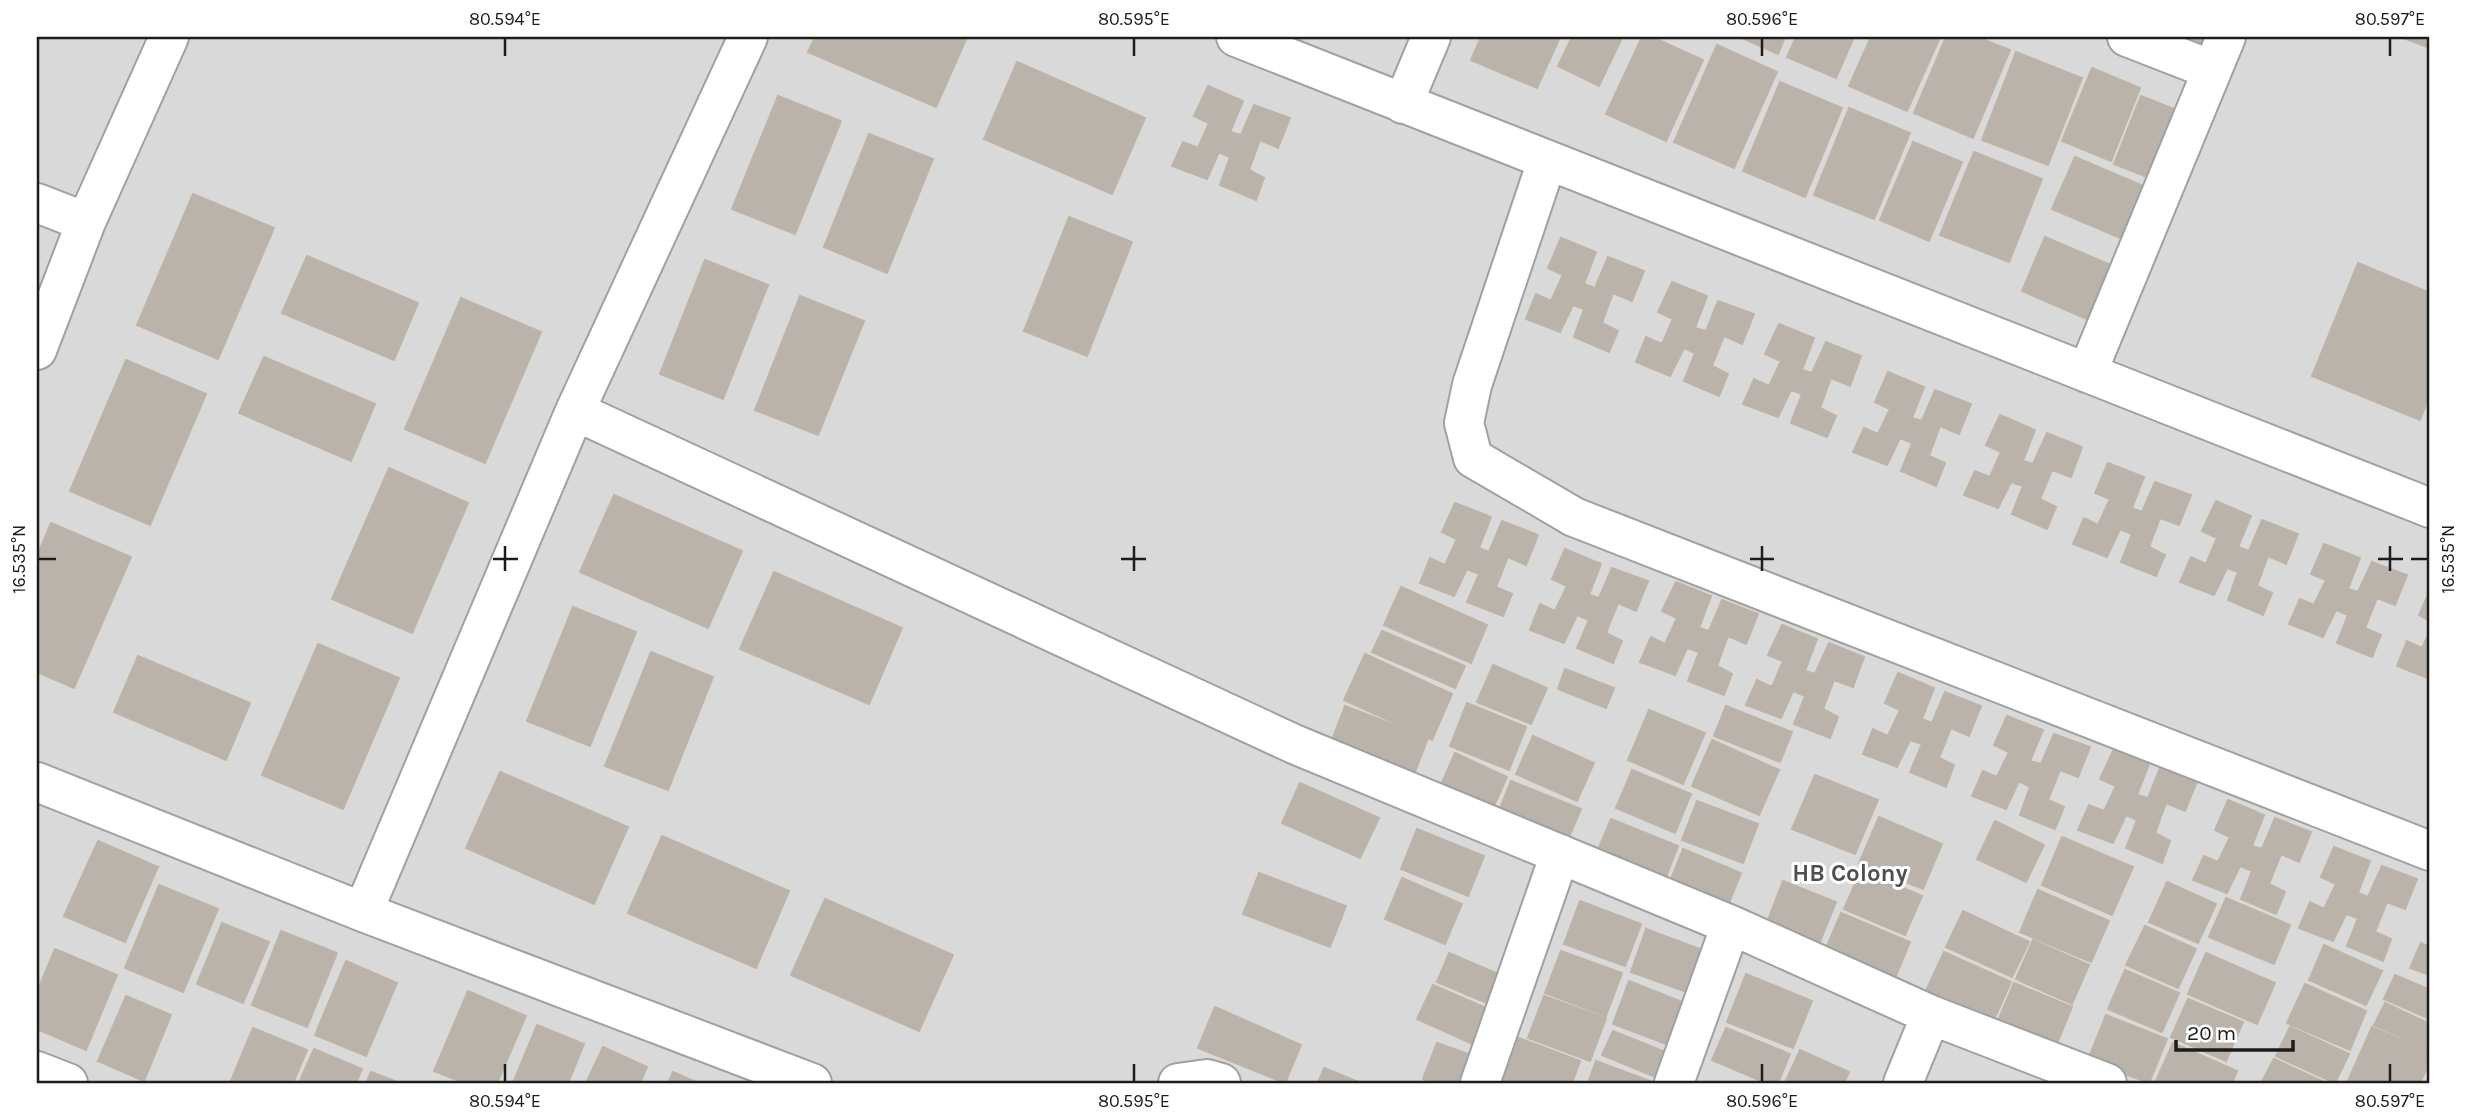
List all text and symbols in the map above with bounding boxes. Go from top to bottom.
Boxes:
text: 80.594°E [469,8,541,30]
text: 80.595°E [1098,8,1170,30]
text: 80.596°E [1726,8,1798,30]
text: 80.597°E [2355,8,2425,30]
text: 16.535°N [8,525,30,593]
text: 16.535°N [2437,525,2459,593]
district label: HB Colony [1792,859,1908,887]
scale bar [2176,1008,2294,1052]
text: 20 m [2187,1021,2236,1045]
text: 80.594°E [469,1090,541,1112]
text: 80.595°E [1098,1090,1170,1112]
text: 80.596°E [1726,1090,1798,1112]
text: 80.597°E [2355,1090,2425,1112]

